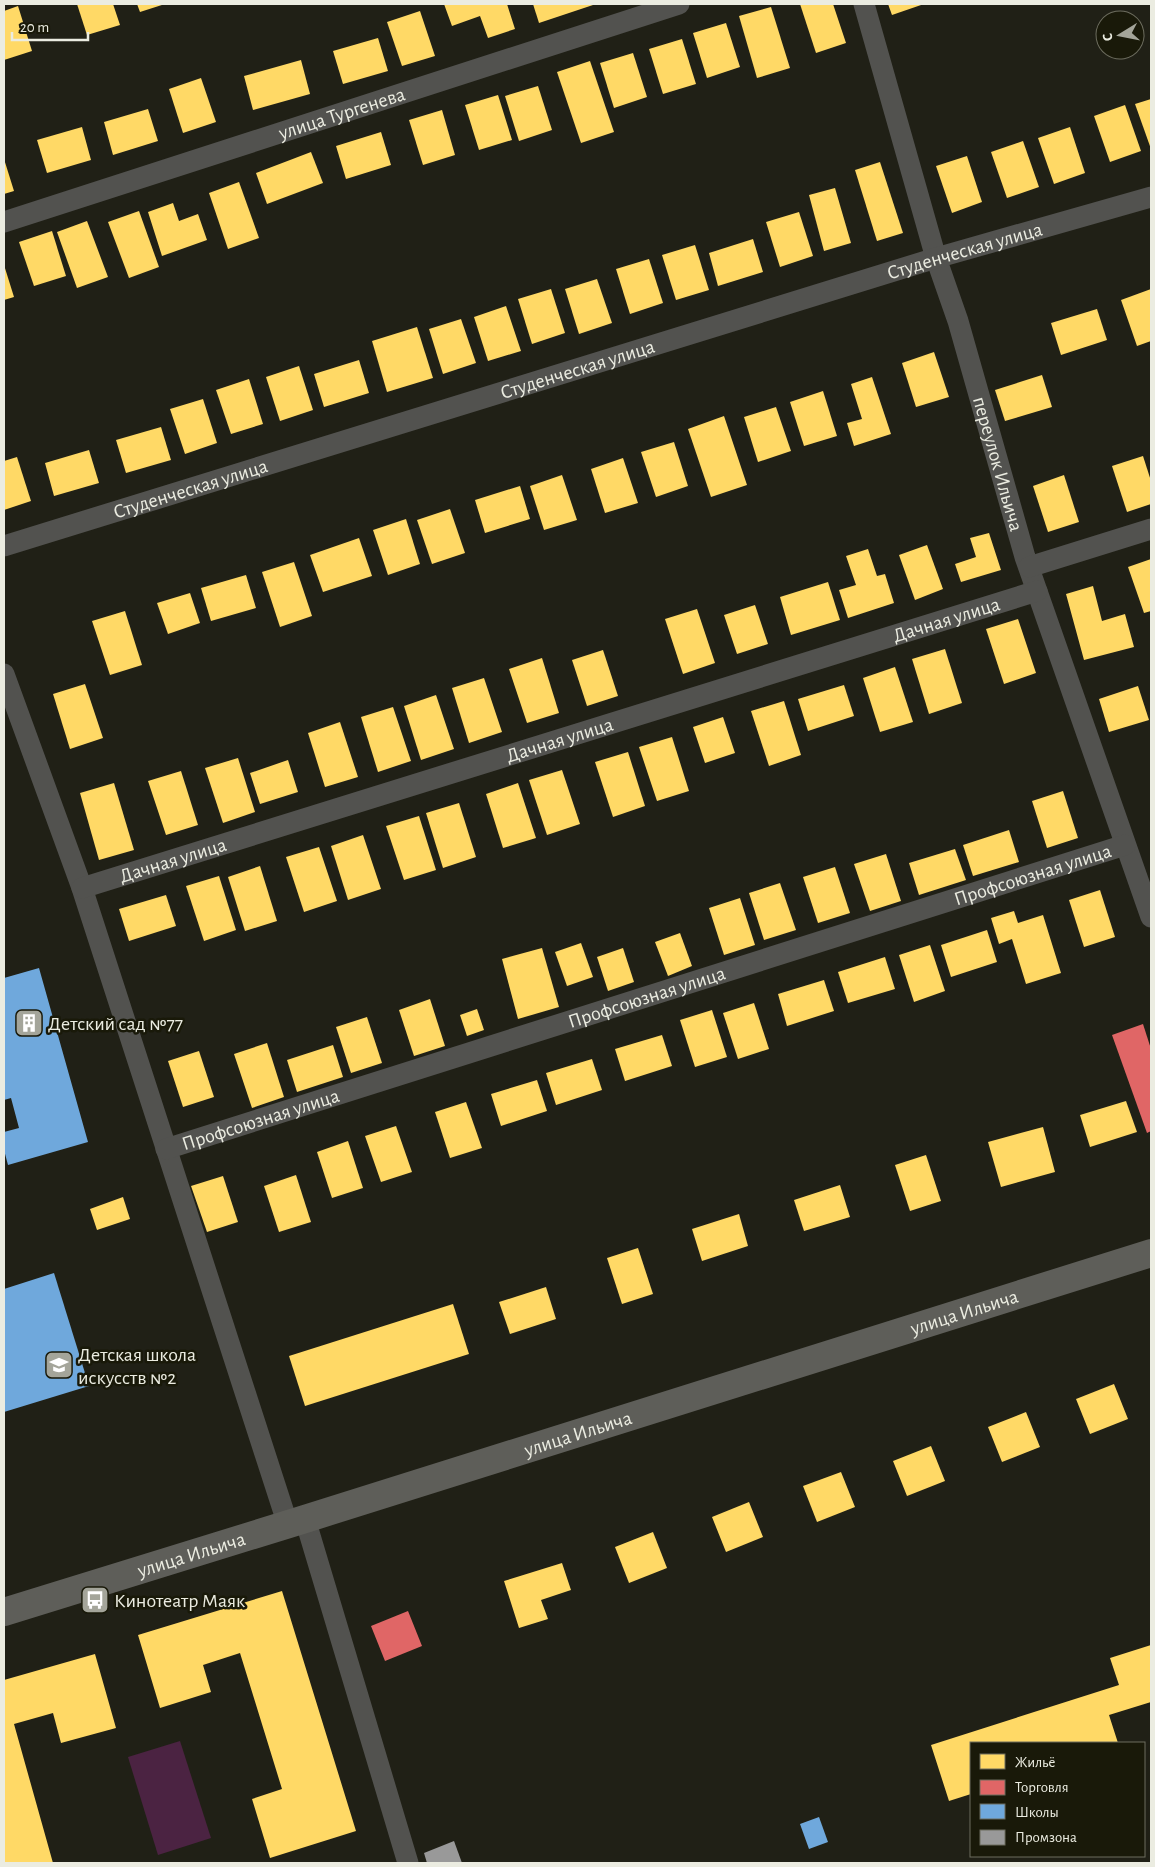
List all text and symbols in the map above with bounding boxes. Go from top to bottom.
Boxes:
scale bar [12,10,89,42]
north arrow [1095,10,1145,60]
text: 20 m [20,20,49,35]
text: С [1101,32,1116,42]
street label: улица Тургенева [276,84,408,144]
street label: Студенческая улица [885,219,1045,283]
street label: Студенческая улица [498,337,657,403]
street label: переулок Ильича [969,394,1026,534]
street label: Студенческая улица [111,456,270,523]
street label: Дачная улица [890,594,1002,646]
street label: Дачная улица [504,714,616,767]
street label: Дачная улица [117,835,229,887]
street label: Профсоюзная улица [952,841,1114,910]
street label: Профсоюзная улица [566,963,728,1032]
building icon: Детский сад №77 [14,1008,44,1038]
place label: Детский сад №77 [48,1014,183,1034]
street label: Профсоюзная улица [180,1086,342,1154]
street label: улица Ильича [907,1286,1021,1339]
place label: Детская школа искусств №2 [78,1345,196,1388]
school or university icon: Детская школа искусств №2 [44,1350,74,1380]
street label: улица Ильича [521,1408,634,1461]
street label: улица Ильича [134,1529,248,1581]
bus stop icon: Кинотеатр Маяк [80,1585,110,1615]
place label: Кинотеатр Маяк [114,1591,245,1611]
legend [970,1742,1145,1857]
text: Жильё [1015,1755,1055,1770]
text: Торговля [1015,1780,1069,1795]
text: Школы [1015,1805,1059,1820]
text: Промзона [1015,1830,1077,1845]

